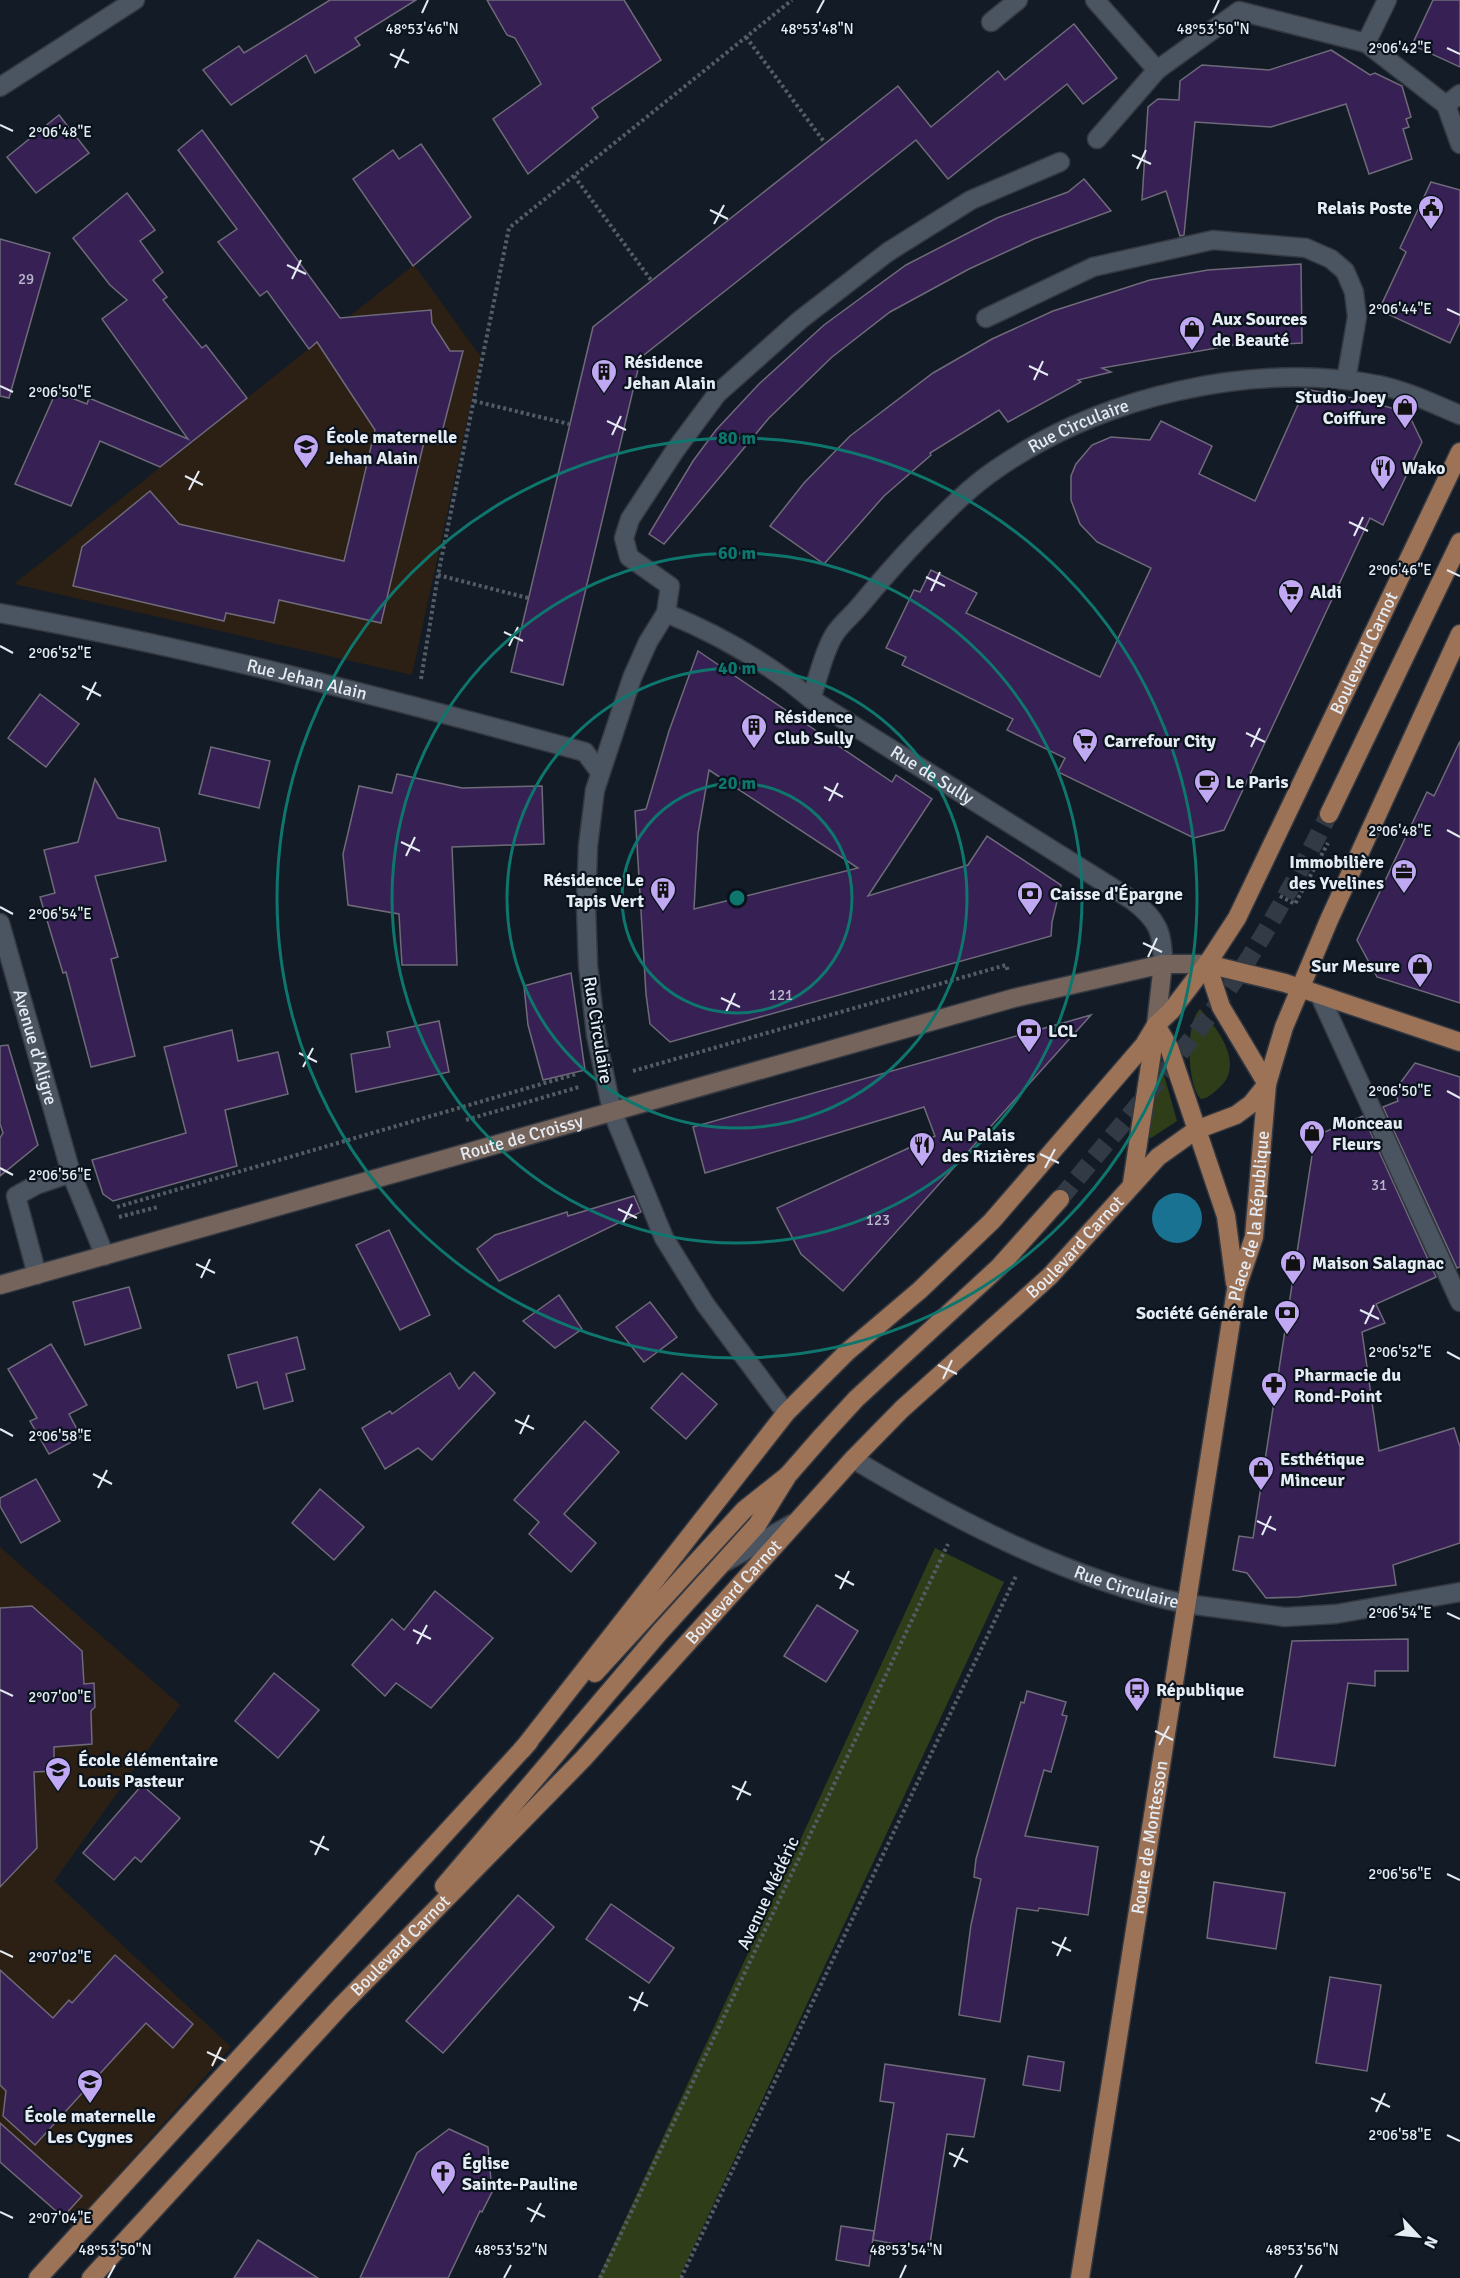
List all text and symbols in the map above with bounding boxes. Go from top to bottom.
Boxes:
text: 48°53'46"N [385,20,459,38]
text: 48°53'48"N [780,20,854,38]
text: 48°53'50"N [1176,20,1250,38]
text: 2°06'42"E [1368,39,1432,57]
text: 2°06'48"E [28,123,92,141]
public building icon: Relais Poste [1416,193,1446,231]
place label: Relais Poste [1317,197,1412,219]
house number: 29 [18,270,34,288]
text: 2°06'44"E [1368,300,1432,318]
place label: Aux Sources de Beauté [1212,308,1307,351]
shop icon: Aux Sources de Beauté [1177,314,1207,352]
place label: Résidence Jehan Alain [624,351,716,394]
building icon: Résidence Jehan Alain [589,357,619,395]
text: 2°06'50"E [28,383,92,401]
place label: Studio Joey Coiffure [1295,386,1386,429]
shop icon: Studio Joey Coiffure [1390,392,1420,430]
street label: Rue Circulaire [1024,394,1132,458]
place label: École maternelle Jehan Alain [326,426,457,469]
text: 80 m [718,427,756,449]
school or university icon: École maternelle Jehan Alain [291,432,321,470]
restaurant icon: Wako [1368,453,1398,491]
place label: Wako [1402,457,1445,479]
text: 60 m [718,542,756,564]
text: 2°06'46"E [1368,561,1432,579]
supermarket icon: Aldi [1276,577,1306,615]
place label: Aldi [1310,581,1342,603]
street label: Boulevard Carnot [1325,588,1402,718]
text: 2°06'52"E [28,644,92,662]
street label: Rue Jehan Alain [245,654,369,705]
text: 40 m [718,657,756,679]
place label: Résidence Club Sully [774,706,854,749]
building icon: Résidence Club Sully [739,712,769,750]
supermarket icon: Carrefour City [1070,726,1100,764]
place label: Carrefour City [1104,730,1216,752]
street label: Rue de Sully [886,741,978,809]
cafe icon: Le Paris [1192,767,1222,805]
place label: Le Paris [1226,771,1288,793]
text: 20 m [718,772,756,794]
text: 2°06'48"E [1368,822,1432,840]
place label: Immobilière des Yvelines [1289,851,1384,894]
office icon: Immobilière des Yvelines [1389,857,1419,895]
place label: Résidence Le Tapis Vert [543,869,644,912]
building icon: Résidence Le Tapis Vert [648,875,678,913]
bank icon: Caisse d'Épargne [1015,879,1045,917]
place label: Caisse d'Épargne [1050,883,1183,905]
centre of rings [727,888,747,908]
text: 2°06'54"E [28,905,92,923]
shop icon: Sur Mesure [1405,951,1435,989]
place label: Sur Mesure [1311,955,1400,977]
street label: Rue Circulaire [579,975,617,1085]
house number: 121 [769,986,793,1004]
street label: Avenue d'Aligre [8,987,62,1107]
bank icon: LCL [1014,1016,1044,1054]
place label: LCL [1048,1020,1078,1042]
text: 2°06'50"E [1368,1082,1432,1100]
street label: Route de Croissy [457,1109,586,1165]
place label: Monceau Fleurs [1332,1112,1403,1155]
shop icon: Monceau Fleurs [1297,1118,1327,1156]
place label: Au Palais des Rizières [942,1124,1035,1167]
restaurant icon: Au Palais des Rizières [907,1130,937,1168]
street label: Place de la République [1223,1130,1274,1303]
text: 2°06'56"E [28,1166,92,1184]
house number: 31 [1371,1176,1387,1194]
street label: Boulevard Carnot [1022,1191,1129,1303]
house number: 123 [866,1211,890,1229]
shop icon: Maison Salagnac [1278,1248,1308,1286]
place label: Maison Salagnac [1312,1252,1445,1274]
bank icon: Société Générale [1272,1298,1302,1336]
place label: Société Générale [1136,1302,1268,1324]
text: 2°06'52"E [1368,1343,1432,1361]
place label: Pharmacie du Rond-Point [1294,1364,1401,1407]
pharmacy icon: Pharmacie du Rond-Point [1259,1370,1289,1408]
text: 2°06'58"E [28,1427,92,1445]
place label: Esthétique Minceur [1280,1448,1364,1491]
shop icon: Esthétique Minceur [1246,1454,1276,1492]
street label: Boulevard Carnot [681,1535,786,1649]
street label: Rue Circulaire [1071,1561,1181,1613]
text: 2°06'54"E [1368,1604,1432,1622]
bus stop icon: République [1122,1675,1152,1713]
place label: République [1156,1679,1244,1701]
text: 2°07'00"E [28,1688,92,1706]
place label: École élémentaire Louis Pasteur [78,1749,218,1792]
school or university icon: École élémentaire Louis Pasteur [43,1755,73,1793]
street label: Route de Montesson [1127,1759,1173,1916]
street label: Avenue Médéric [732,1833,804,1953]
text: 2°06'56"E [1368,1865,1432,1883]
street label: Boulevard Carnot [346,1890,455,2001]
text: 2°07'02"E [28,1948,92,1966]
school or university icon: École maternelle Les Cygnes [75,2067,105,2105]
place label: École maternelle Les Cygnes [24,2105,156,2148]
text: 2°06'58"E [1368,2126,1432,2144]
place label: Église Sainte-Pauline [462,2152,578,2195]
church icon: Église Sainte-Pauline [428,2158,458,2196]
north arrow [1388,2206,1448,2266]
text: 2°07'04"E [28,2209,92,2227]
text: N [1419,2233,1442,2252]
text: 48°53'50"N [78,2241,152,2259]
text: 48°53'52"N [474,2241,548,2259]
text: 48°53'54"N [869,2241,943,2259]
text: 48°53'56"N [1265,2241,1339,2259]

